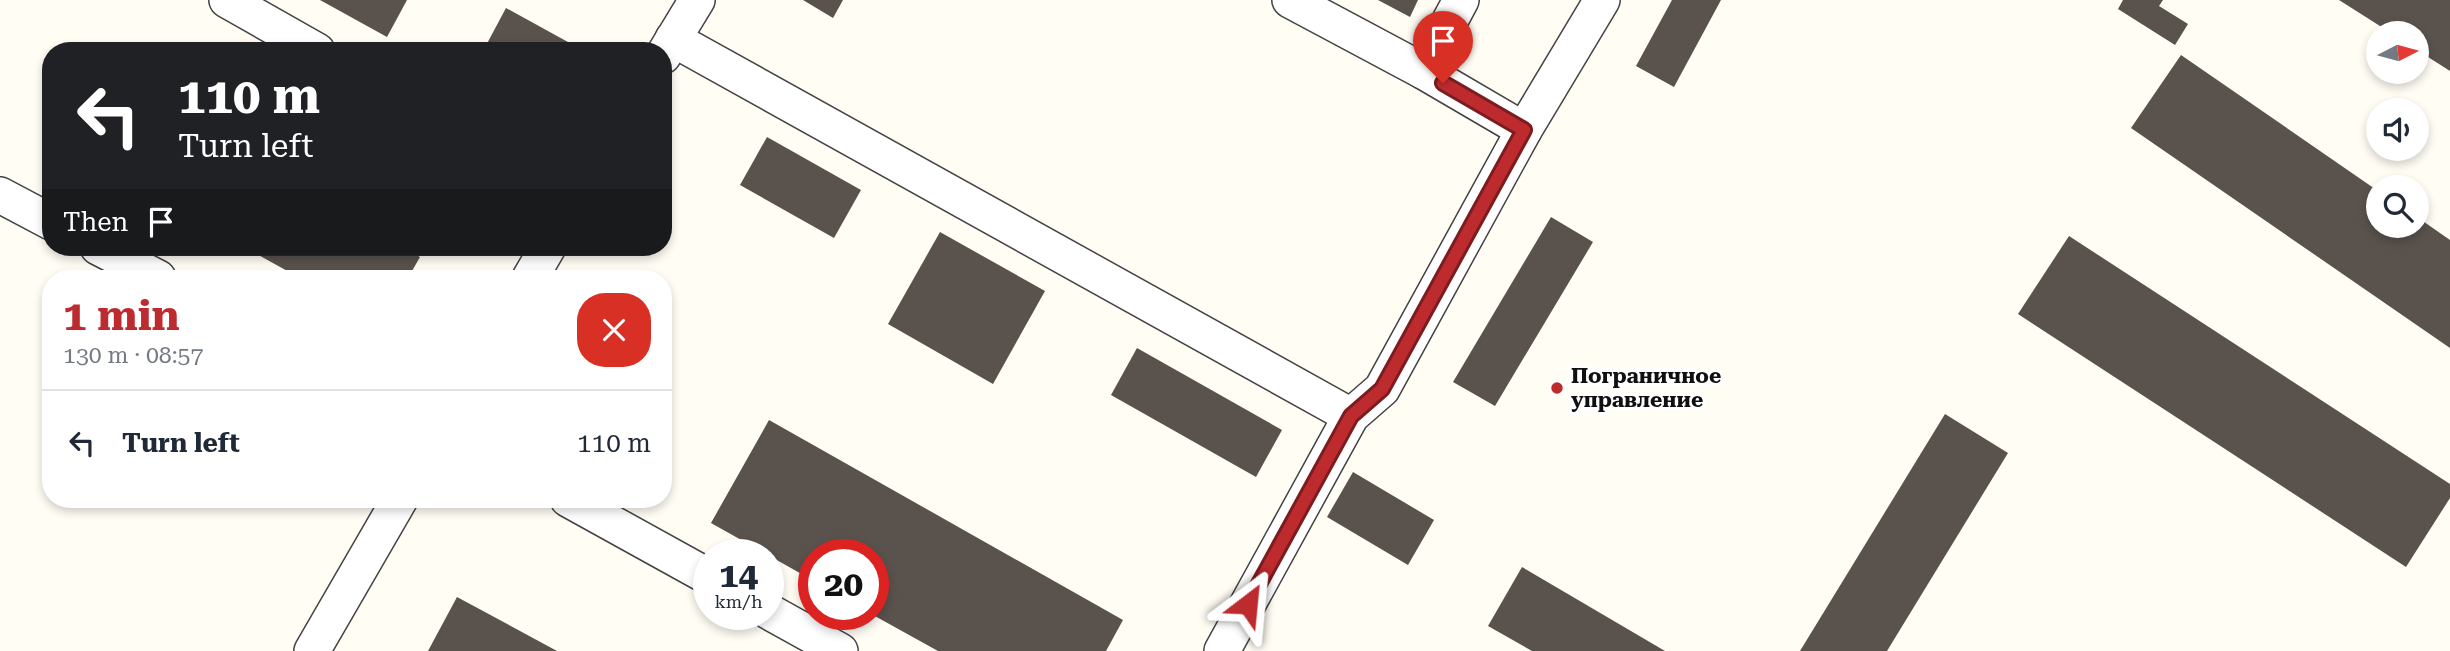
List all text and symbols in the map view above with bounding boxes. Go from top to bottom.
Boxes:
pin [1413,11,1473,83]
north arrow [2366,21,2429,84]
map controls [2366,21,2429,238]
icon: arrive [1424,22,1462,60]
text: 110 m [178,68,320,125]
icon: left [63,70,154,161]
button: sound [2366,98,2429,161]
text: Turn left [178,127,313,165]
button: search [2366,175,2429,238]
icon: arrive [142,203,180,241]
text: Then [63,207,128,237]
text: 1 min [63,291,180,340]
button: close [577,293,651,367]
text: 130 m · 08:57 [63,342,203,369]
place label: Пограничное управление [1571,364,1721,412]
marker: Пограничное управление [1549,380,1565,396]
icon: left [63,424,101,462]
text: Turn left [122,428,240,458]
text: 110 m [577,428,651,458]
speed limit sign: 20 [798,539,889,630]
text: 14 [719,555,758,596]
position arrow [1211,567,1285,641]
text: km/h [714,591,763,612]

